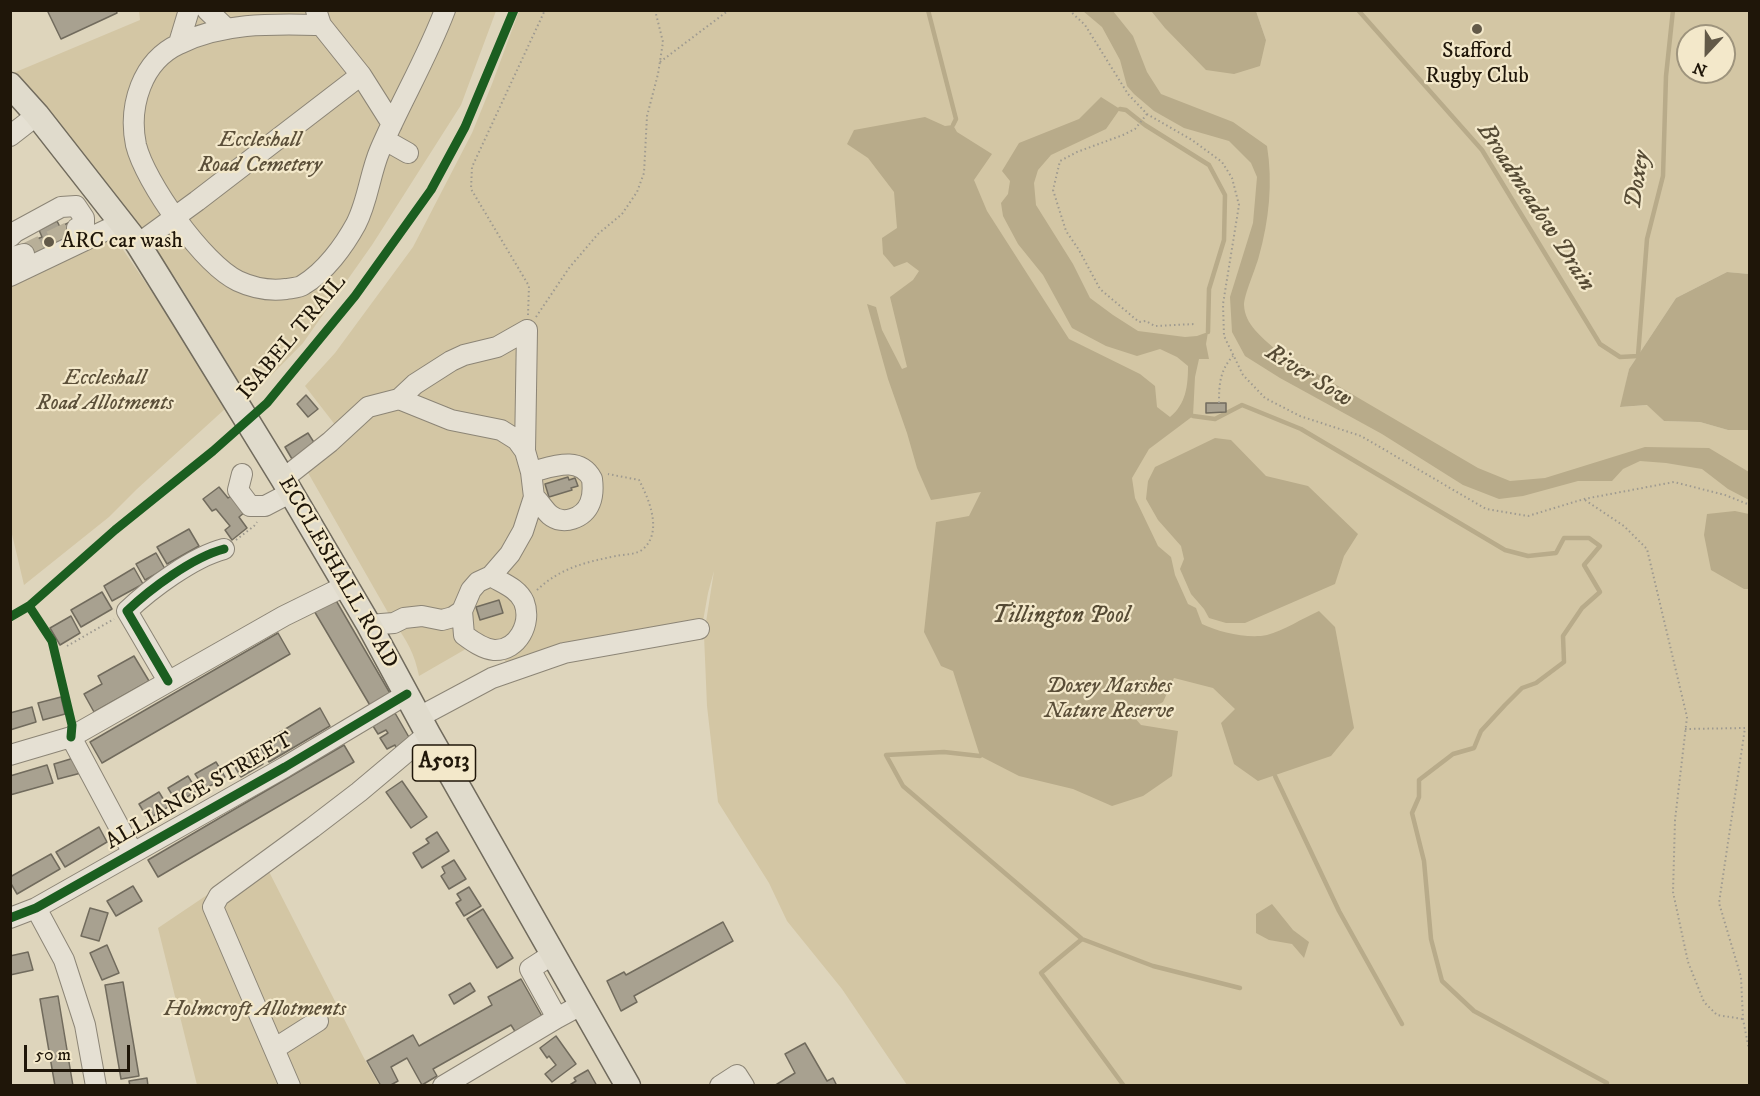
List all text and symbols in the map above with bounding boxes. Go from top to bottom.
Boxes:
marker: Stafford Rugby Club [1470,22,1484,36]
north arrow [1676,24,1736,84]
place label: Stafford Rugby Club [1425,39,1529,90]
text: N [1690,57,1710,81]
water label: Broadmeadow Drain [1470,118,1600,298]
park label: Eccleshall Road Cemetery [198,128,322,180]
water label: Doxey [1620,149,1658,211]
place label: ARC car wash [61,229,183,255]
marker: ARC car wash [42,235,56,249]
street label: ISABEL TRAIL [233,270,353,406]
water label: River Sow [1259,339,1357,415]
park label: Eccleshall Road Allotments [36,366,174,418]
street label: ECCLESHALL ROAD [271,472,403,674]
water label: Tillington Pool [992,603,1130,631]
park label: Doxey Marshes Nature Reserve [1044,674,1174,726]
street label: ALLIANCE STREET [102,728,298,856]
road number: A5013 [412,745,476,781]
park label: Holmcroft Allotments [164,997,346,1023]
scale bar [27,1033,134,1071]
text: 50 m [35,1044,71,1066]

